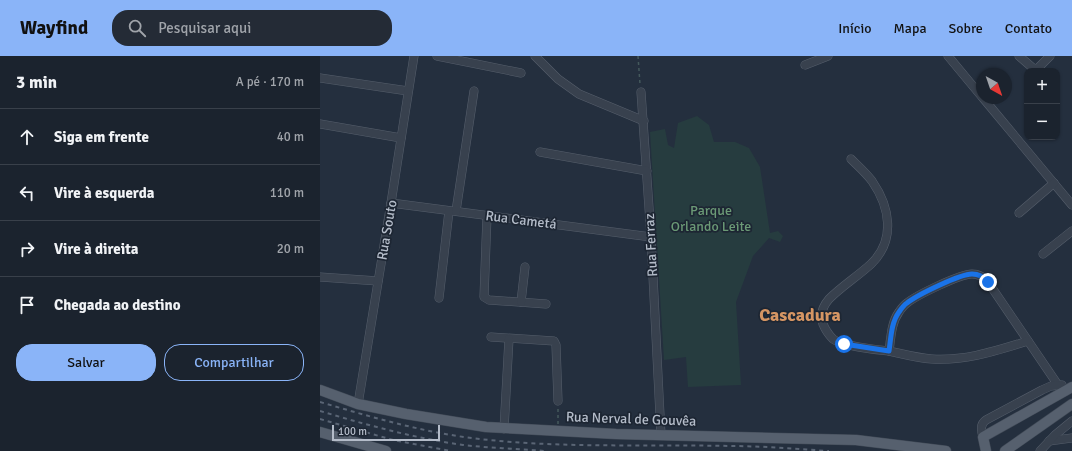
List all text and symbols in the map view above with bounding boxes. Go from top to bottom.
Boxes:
search box [112,10,392,46]
text: Wayfind [20,16,88,40]
icon: search [126,17,148,39]
text: Pesquisar aqui [158,19,251,37]
text: Início [838,20,872,37]
text: Mapa [894,20,926,37]
text: Sobre [948,20,983,37]
text: Contato [1005,20,1052,37]
north arrow [976,68,1012,104]
map controls [1024,68,1060,140]
button: + [1024,68,1060,104]
text: 3 min [16,72,57,93]
text: A pé · 170 m [236,74,304,90]
button: − [1024,104,1060,140]
icon: ahead [16,126,38,148]
text: Siga em frente [54,128,149,146]
text: 40 m [277,129,304,145]
icon: left [16,182,38,204]
text: Vire à esquerda [54,184,154,202]
text: 110 m [270,185,304,201]
street label: Rua Souto [373,199,401,261]
park label: Parque Orlando Leite [671,202,751,235]
street label: Rua Cametá [484,207,558,233]
street label: Rua Ferraz [641,213,661,277]
icon: right [16,238,38,260]
text: Vire à direita [54,240,138,258]
text: 20 m [277,241,304,257]
route end [979,273,997,291]
icon: arrive [16,294,38,316]
text: Chegada ao destino [54,296,181,314]
district label: Cascadura [759,304,841,326]
route start [835,335,853,353]
button: Salvar [16,344,156,381]
button: Compartilhar [164,344,304,381]
street label: Rua Nerval de Gouvêa [566,408,696,430]
scale bar [332,423,440,442]
text: 100 m [338,425,367,438]

